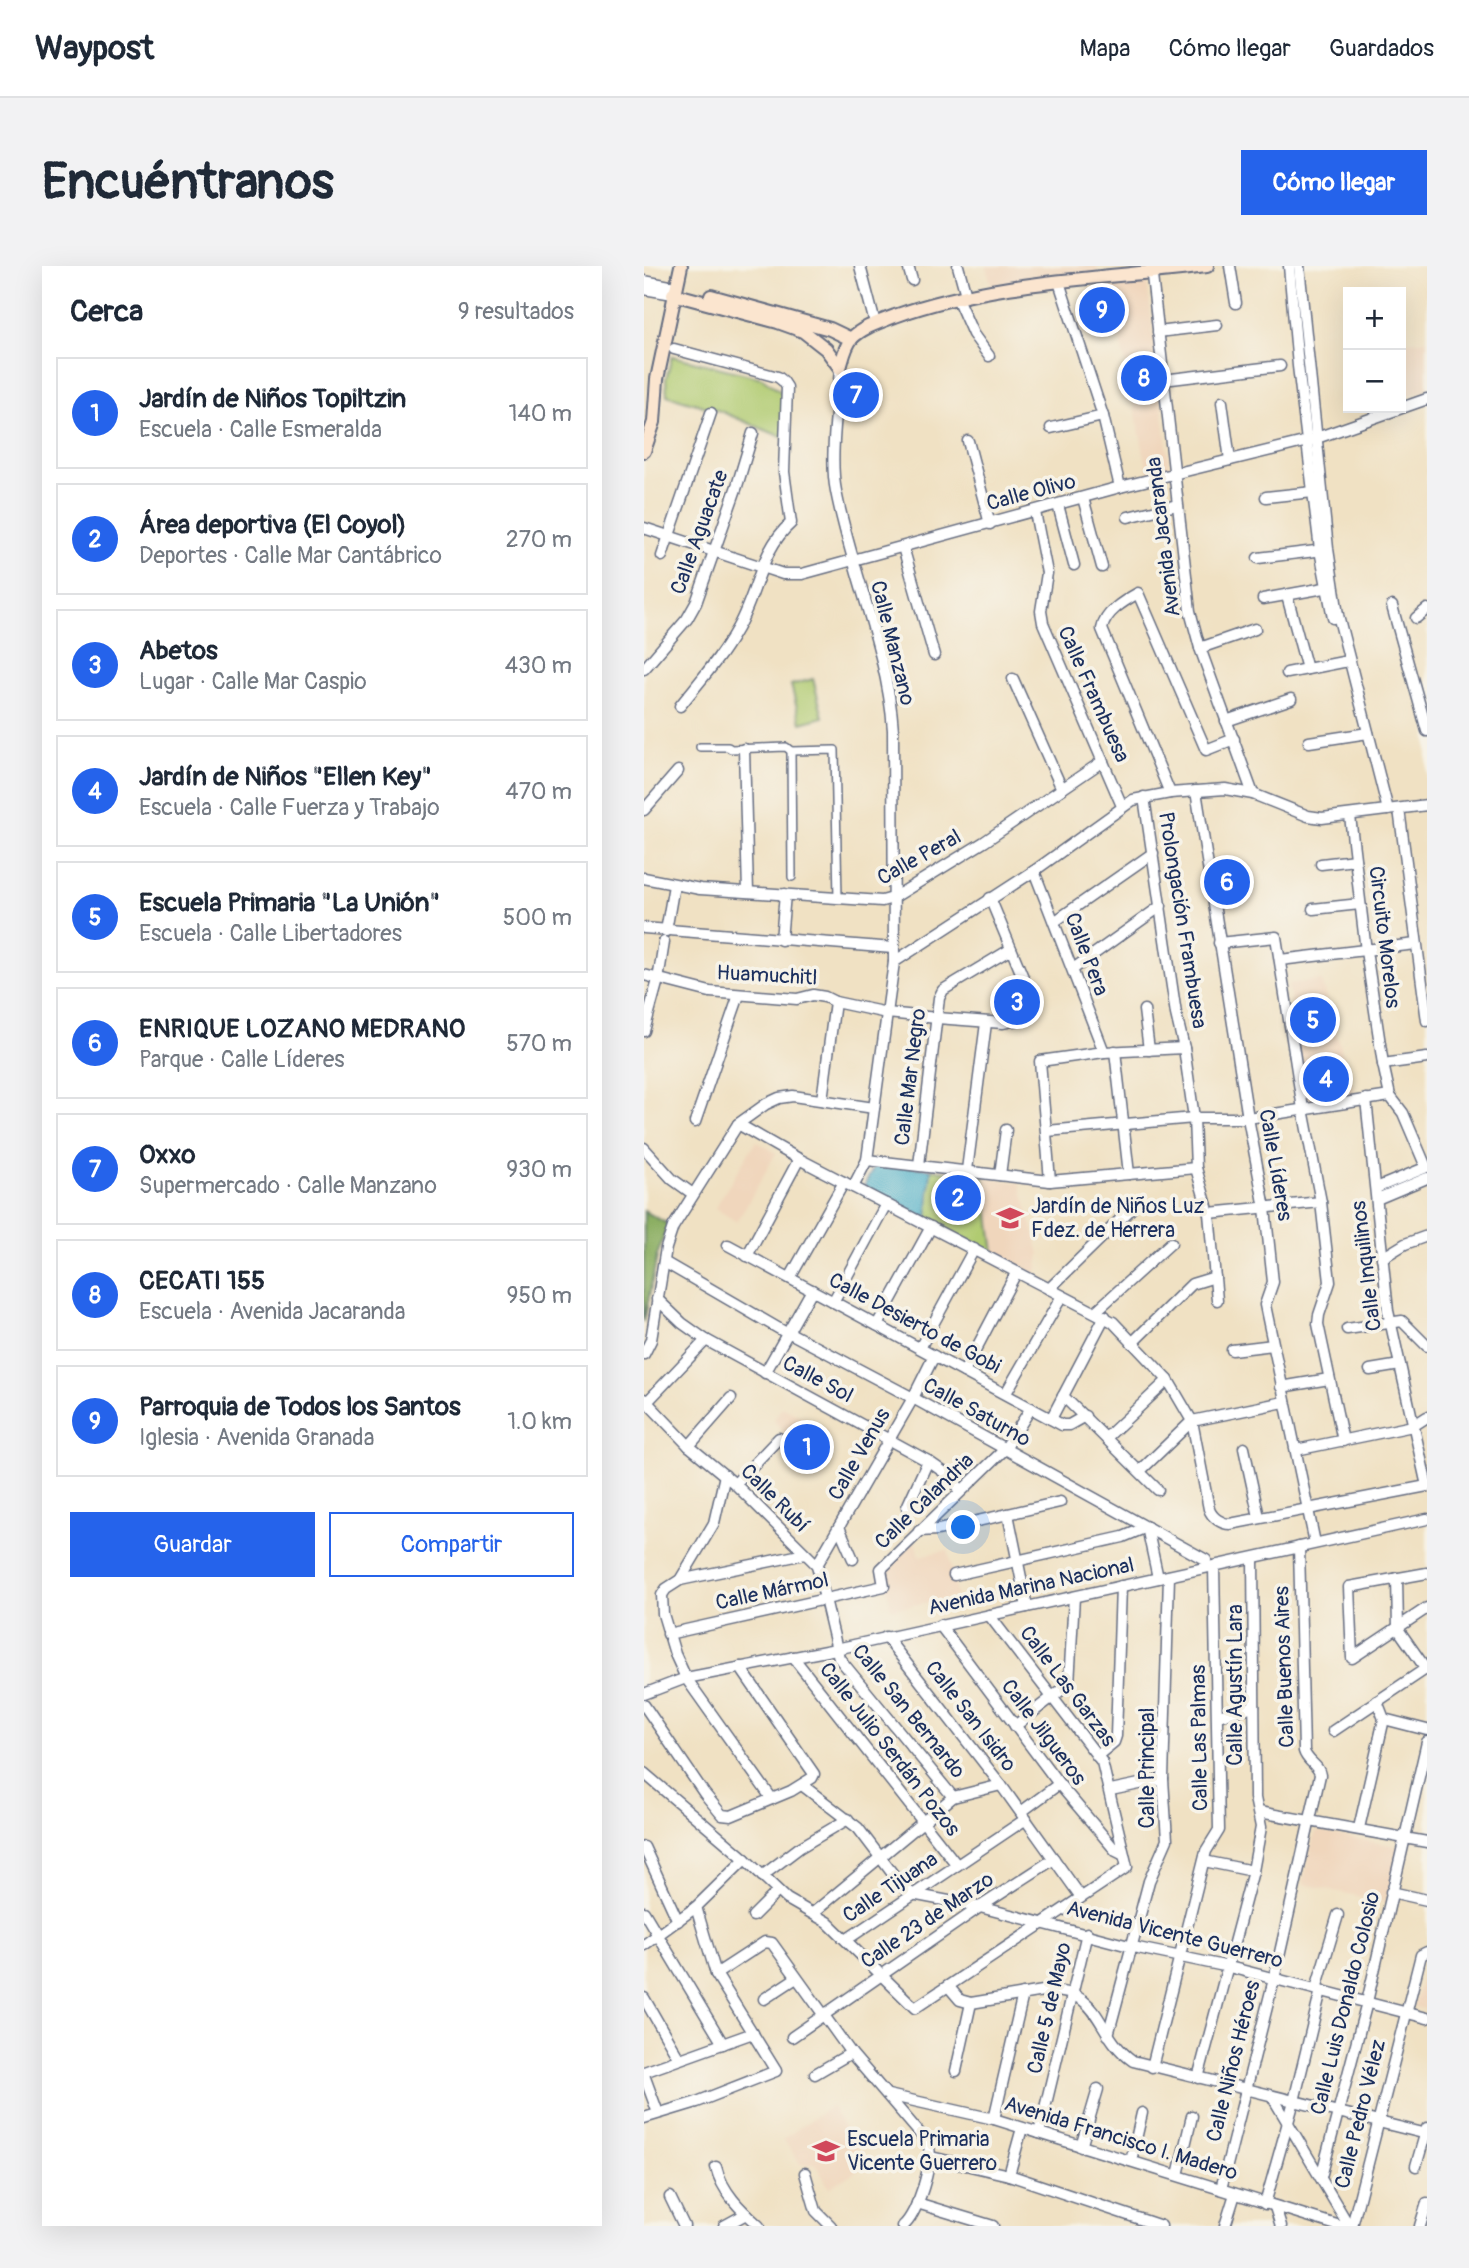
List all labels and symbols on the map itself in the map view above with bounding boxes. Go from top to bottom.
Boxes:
pin: 9 [1079,284,1125,336]
pin: 8 [1121,352,1167,404]
pin: 7 [833,369,879,421]
street label: Avenida Jacaranda [1140,455,1187,618]
street label: Calle Aguacate [664,466,735,598]
street label: Calle Olivo [984,468,1079,517]
street label: Calle Manzano [864,578,921,708]
street label: Calle Frambuesa [1051,622,1136,767]
street label: Prolongación Frambuesa [1152,810,1213,1030]
street label: Calle Peral [873,823,966,892]
pin: 6 [1204,856,1250,908]
street label: Circuito Morelos [1362,864,1407,1010]
street label: Calle Pera [1058,909,1115,1000]
street label: Huamuchitl [716,959,818,992]
pin: 3 [994,976,1040,1028]
pin: 5 [1290,994,1336,1046]
street label: Calle Mar Negro [889,1007,932,1147]
pin: 4 [1303,1053,1349,1105]
street label: Calle Líderes [1252,1107,1299,1224]
pin: 2 [935,1172,981,1224]
place label: Jardín de Niños Luz Fdez. de Herrera [1031,1193,1205,1244]
street label: Calle Inquilinos [1345,1199,1388,1333]
school or university icon: Jardín de Niños Luz Fdez. de Herrera [995,1203,1025,1233]
street label: Calle Desierto de Gobi [824,1267,1006,1380]
street label: Calle Sol [778,1350,858,1409]
street label: Calle Saturno [918,1372,1035,1453]
street label: Calle Venus [822,1403,897,1505]
pin: 1 [784,1421,830,1473]
street label: Calle Calandria [869,1447,980,1555]
street label: Calle Rubí [735,1458,815,1539]
your location [946,1510,980,1544]
street label: Avenida Marina Nacional [925,1551,1137,1622]
street label: Calle Mármol [713,1566,831,1617]
street label: Calle Buenos Aires [1268,1585,1301,1748]
street label: Calle Agustín Lara [1222,1604,1249,1766]
street label: Calle Las Garzas [1013,1620,1122,1753]
street label: Calle San Bernardo [846,1639,971,1784]
street label: Calle San Isidro [919,1656,1022,1777]
street label: Calle Julio Serdán Pozos [813,1657,966,1842]
street label: Calle Las Palmas [1185,1664,1214,1811]
street label: Calle Jilgueros [995,1674,1093,1791]
street label: Calle Principal [1134,1708,1161,1828]
street label: Calle Tijuana [837,1846,943,1929]
street label: Calle 23 de Marzo [855,1866,999,1975]
street label: Calle Luis Donaldo Colosio [1305,1889,1386,2118]
street label: Avenida Vicente Guerrero [1064,1895,1286,1974]
street label: Calle 5 de Mayo [1021,1940,1078,2076]
street label: Calle Niños Héroes [1200,1977,1267,2145]
street label: Calle Pedro Vélez [1329,2037,1392,2192]
street label: Avenida Francisco I. Madero [1001,2090,1241,2187]
place label: Escuela Primaria Vicente Guerrero [847,2126,997,2177]
school or university icon: Escuela Primaria Vicente Guerrero [811,2136,841,2166]

